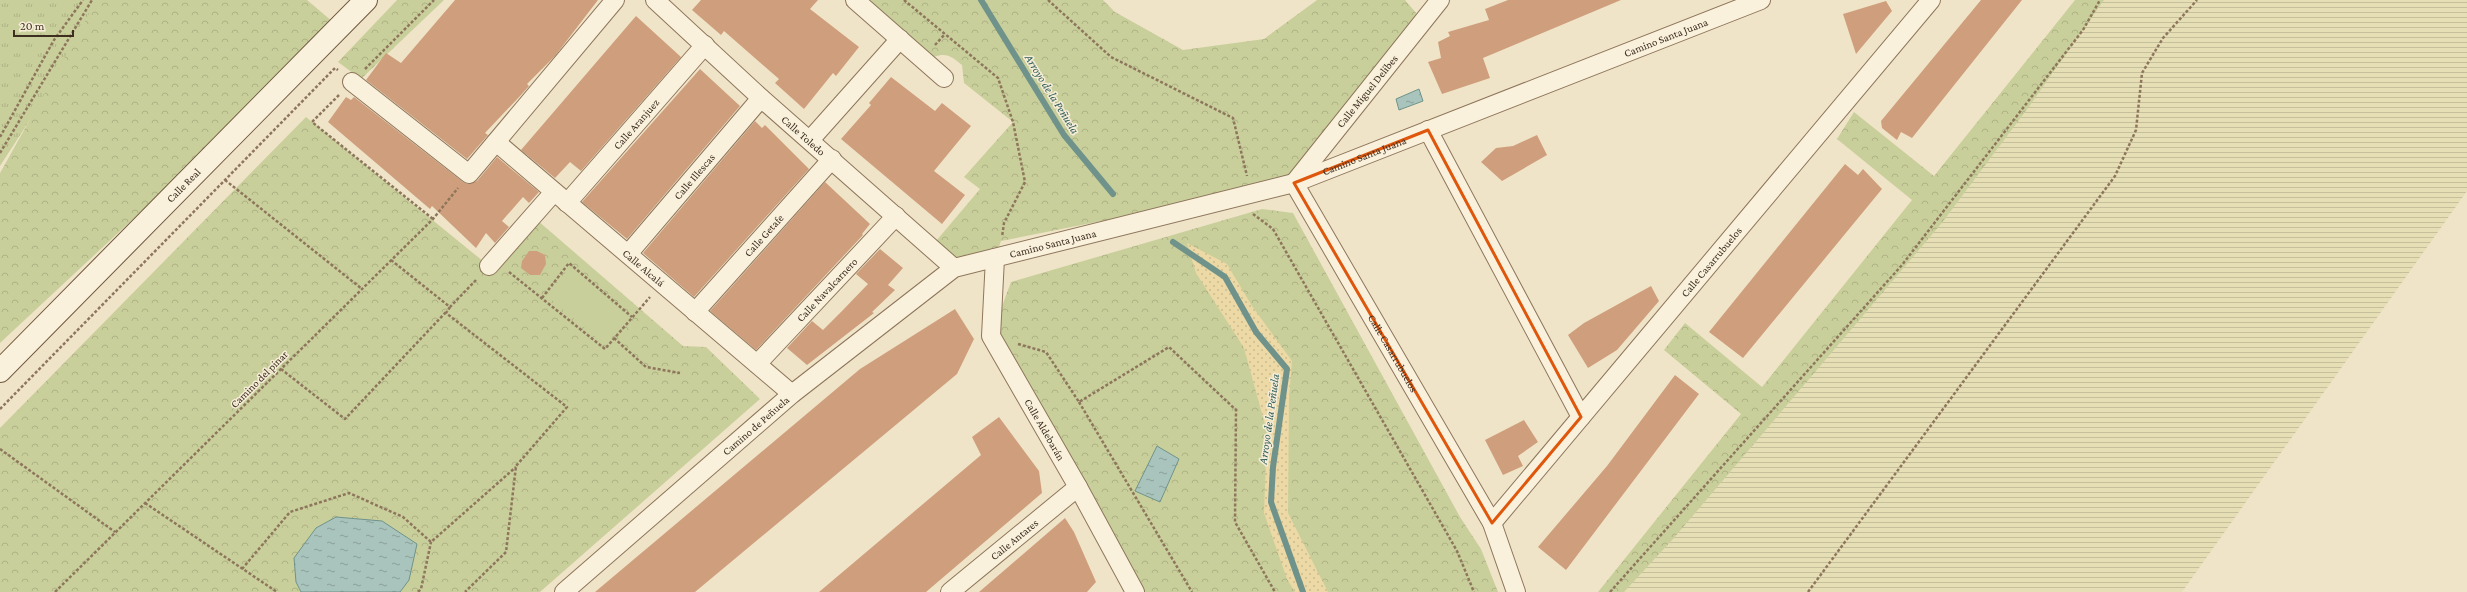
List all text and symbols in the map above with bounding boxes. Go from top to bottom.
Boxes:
scale bar [14,12,73,38]
street label: Camino Santa Juana [1622,15,1709,59]
text: 20 m [20,19,45,33]
water label: Arroyo de la Peñuela [1021,51,1082,137]
street label: Calle Miguel Delibes [1334,52,1401,130]
street label: Calle Aranjuez [611,96,662,152]
street label: Calle Toledo [779,113,828,158]
street label: Camino Santa Juana [1321,134,1408,177]
street label: Calle Illescas [671,151,717,202]
street label: Calle Real [164,166,203,205]
street label: Calle Getafe [742,211,786,259]
street label: Calle Casarrubuelos [1678,224,1744,299]
street label: Camino Santa Juana [1008,227,1097,260]
street label: Calle Alcalá [620,247,667,289]
street label: Calle Navalcarnero [794,255,860,324]
street label: Calle Casarrubuelos [1366,312,1420,394]
street label: Camino del pinar [228,348,291,411]
water label: Arroyo de la Peñuela [1256,373,1282,466]
street label: Camino de Peñuela [720,393,791,458]
street label: Calle Aldebarán [1022,396,1067,463]
street label: Calle Antares [988,516,1040,562]

